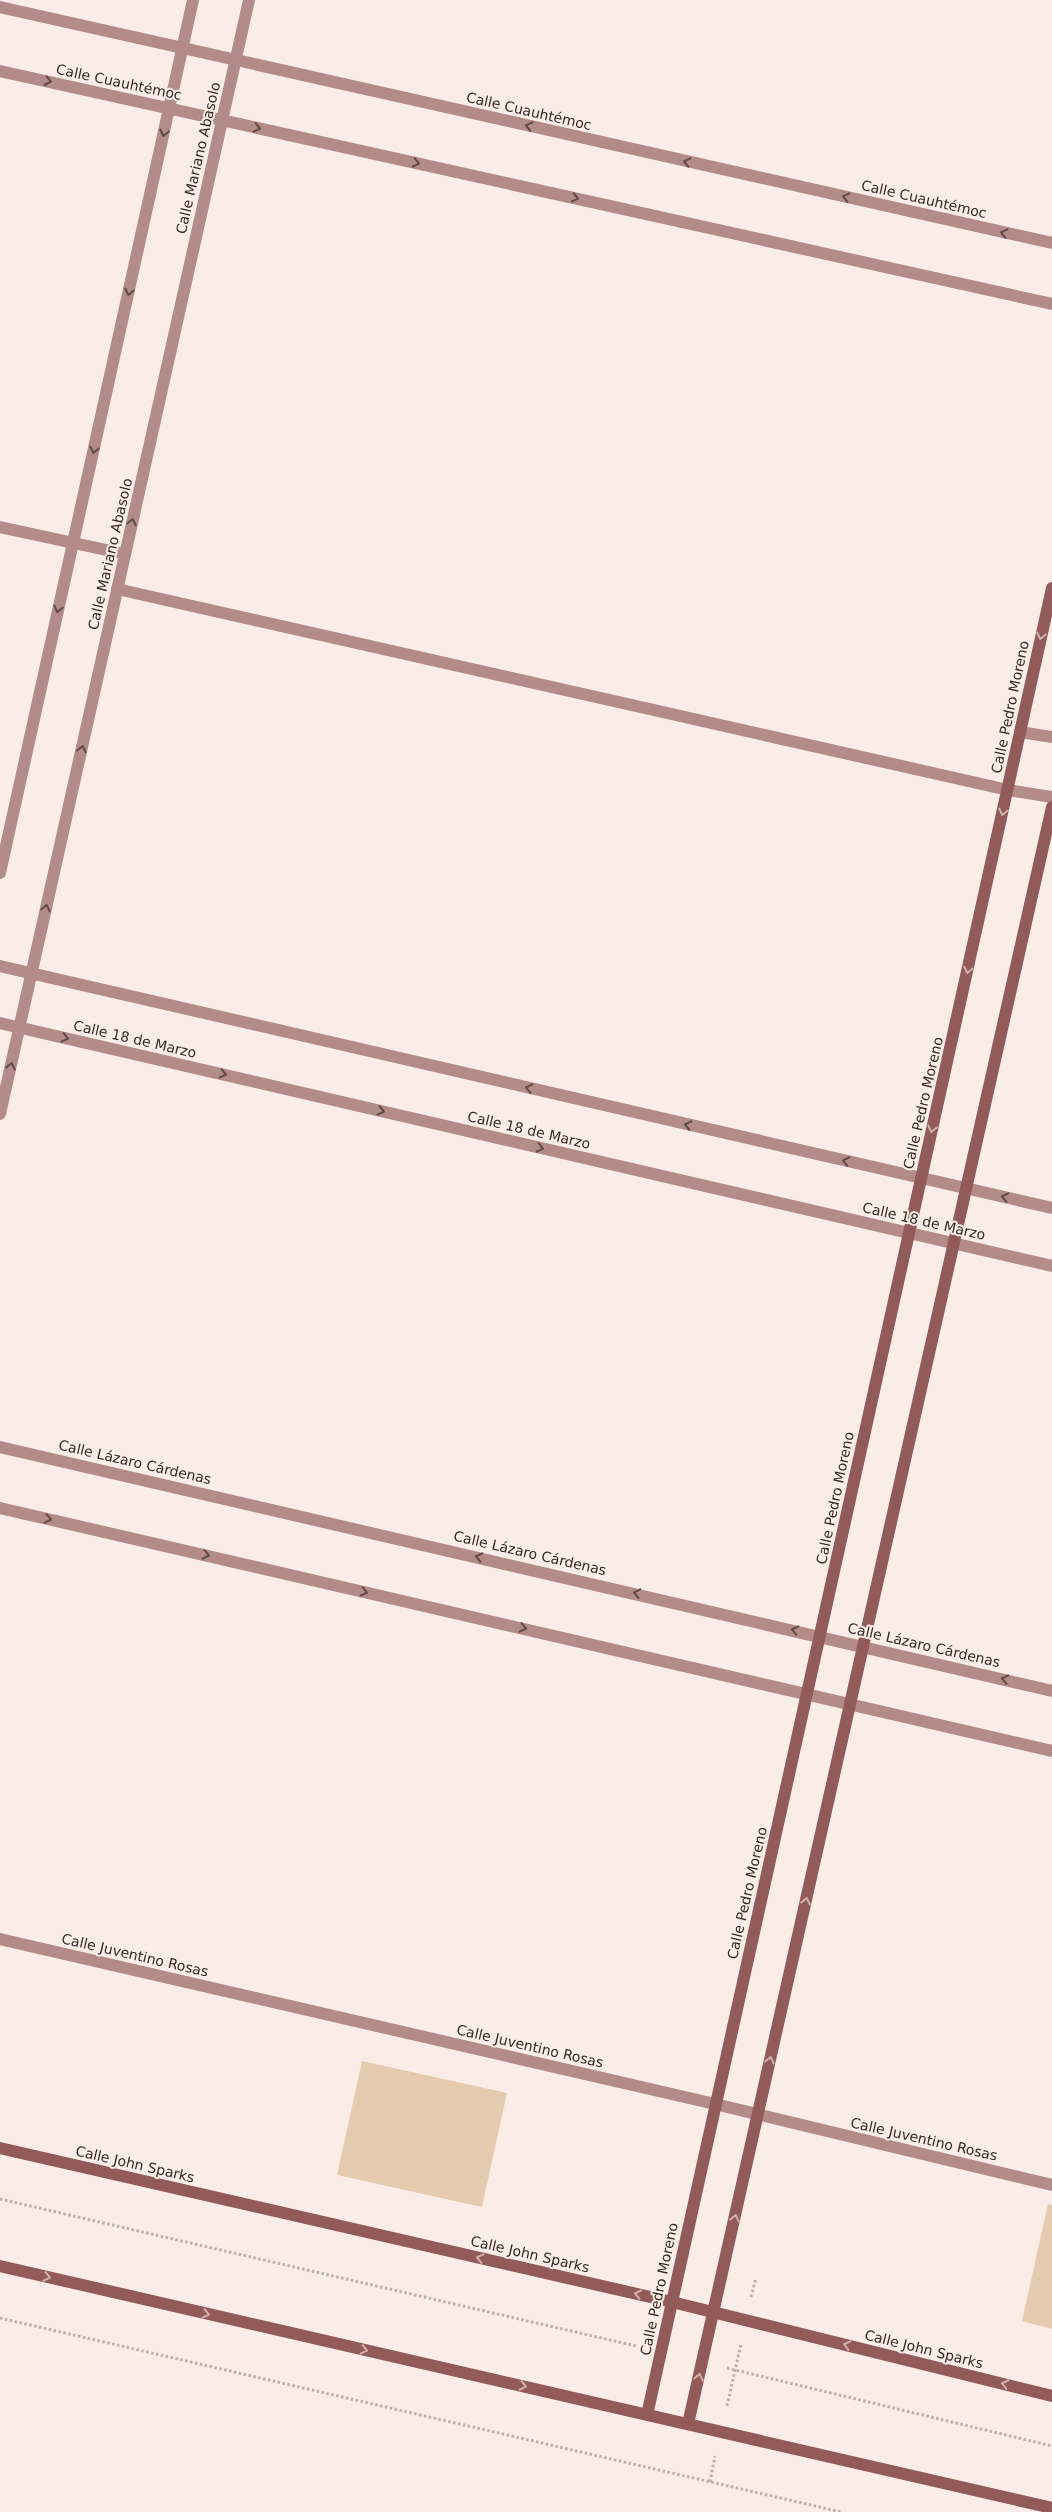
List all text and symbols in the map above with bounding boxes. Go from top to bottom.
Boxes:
street label: Calle Cuauhtémoc [55,61,183,103]
one-way arrow [43,75,52,86]
street label: Calle Mariano Abasolo [173,81,223,235]
street label: Calle Cuauhtémoc [465,89,593,133]
one-way arrow [524,121,533,132]
one-way arrow [253,122,262,133]
one-way arrow [159,129,170,137]
one-way arrow [412,157,421,168]
one-way arrow [683,157,692,167]
street label: Calle Cuauhtémoc [860,177,988,221]
one-way arrow [570,192,579,203]
one-way arrow [841,192,850,203]
one-way arrow [1000,228,1009,239]
one-way arrow [124,287,135,296]
one-way arrow [89,446,99,455]
street label: Calle Mariano Abasolo [85,477,135,631]
one-way arrow [126,518,137,526]
one-way arrow [54,605,64,613]
one-way arrow [1037,631,1047,640]
street label: Calle Pedro Moreno [988,639,1032,775]
one-way arrow [76,744,87,753]
one-way arrow [998,807,1009,816]
one-way arrow [40,903,51,912]
one-way arrow [963,966,973,975]
street label: Calle 18 de Marzo [72,1017,198,1061]
one-way arrow [60,1032,69,1043]
street label: Calle Pedro Moreno [900,1035,946,1171]
one-way arrow [5,1062,16,1071]
one-way arrow [218,1069,227,1079]
one-way arrow [525,1083,534,1094]
one-way arrow [377,1105,386,1116]
street label: Calle 18 de Marzo [466,1108,592,1152]
one-way arrow [683,1120,692,1131]
one-way arrow [927,1124,938,1133]
one-way arrow [535,1142,544,1153]
one-way arrow [842,1156,851,1167]
one-way arrow [1000,1192,1009,1203]
street label: Calle 18 de Marzo [861,1199,987,1243]
street label: Calle Pedro Moreno [813,1430,857,1566]
street label: Calle Lázaro Cárdenas [57,1437,213,1487]
one-way arrow [43,1513,52,1524]
street label: Calle Lázaro Cárdenas [452,1528,608,1578]
one-way arrow [201,1549,210,1560]
one-way arrow [474,1552,483,1563]
one-way arrow [360,1586,369,1597]
one-way arrow [633,1588,642,1599]
street label: Calle Lázaro Cárdenas [846,1620,1002,1670]
one-way arrow [518,1622,527,1633]
one-way arrow [791,1625,800,1636]
one-way arrow [1000,1674,1009,1685]
street label: Calle Pedro Moreno [724,1825,770,1961]
one-way arrow [800,1897,811,1905]
street label: Calle Juventino Rosas [60,1930,210,1980]
street label: Calle Juventino Rosas [455,2021,605,2071]
one-way arrow [764,2055,775,2064]
street label: Calle Juventino Rosas [849,2114,999,2164]
street label: Calle John Sparks [74,2143,196,2185]
one-way arrow [729,2214,740,2223]
street label: Calle Pedro Moreno [637,2221,681,2357]
street label: Calle John Sparks [469,2233,591,2275]
one-way arrow [475,2253,484,2264]
one-way arrow [43,2271,52,2282]
one-way arrow [634,2289,643,2300]
one-way arrow [201,2308,210,2318]
street label: Calle John Sparks [863,2327,985,2371]
one-way arrow [842,2340,851,2351]
one-way arrow [360,2344,369,2355]
one-way arrow [693,2372,704,2381]
one-way arrow [1000,2379,1009,2390]
one-way arrow [518,2380,527,2391]

